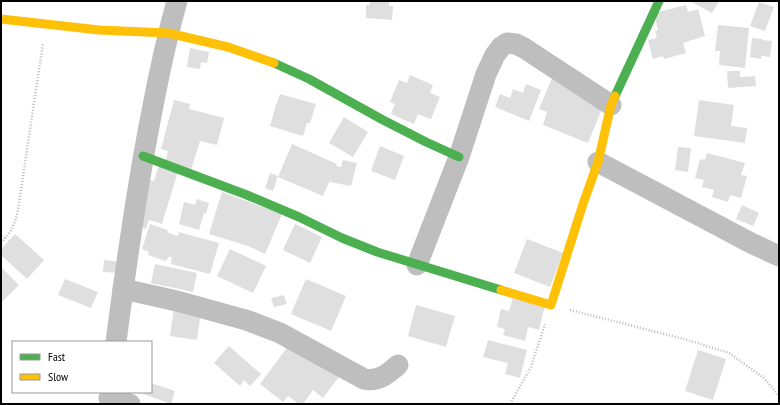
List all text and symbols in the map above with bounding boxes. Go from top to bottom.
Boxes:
legend [12,341,152,393]
text: Fast [48,349,66,364]
text: Slow [48,369,69,384]

